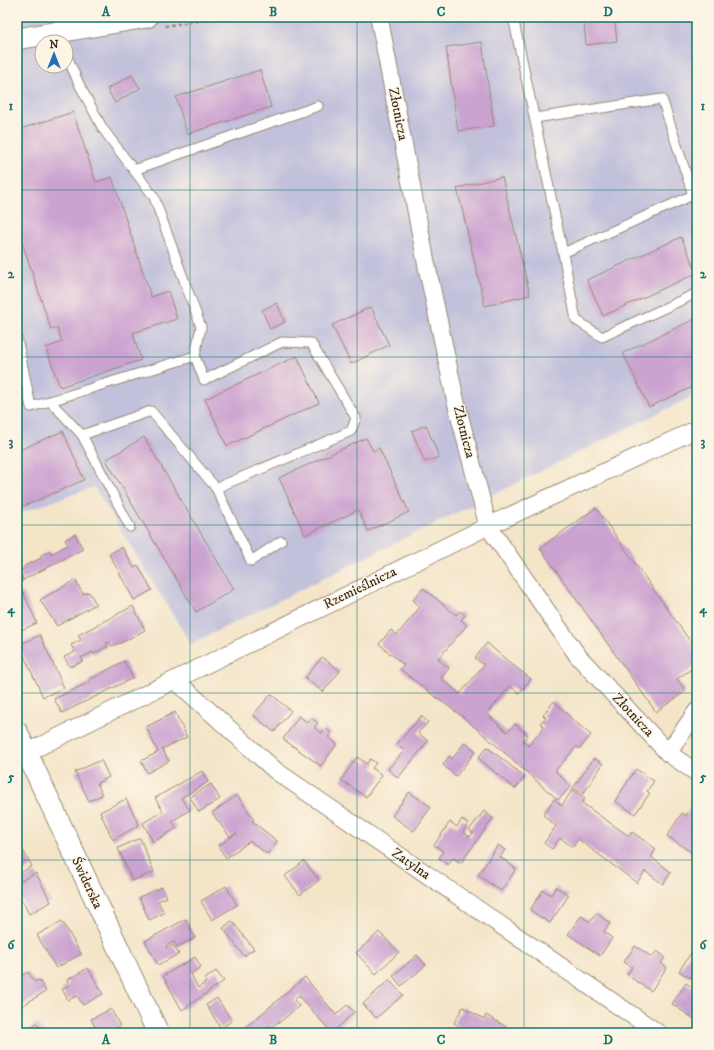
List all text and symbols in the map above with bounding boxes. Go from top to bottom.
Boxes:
text: A [101,4,111,20]
text: B [269,4,277,20]
text: C [437,4,446,20]
text: D [603,4,613,20]
north arrow [34,34,74,74]
text: N [49,38,59,52]
street label: Złotnicza [384,86,412,142]
text: 1 [9,98,14,114]
text: 1 [701,98,706,114]
text: 2 [8,266,15,282]
text: 2 [700,266,707,282]
street label: Złotnicza [449,404,479,460]
text: 3 [9,434,14,450]
text: 3 [701,434,706,450]
street label: Rzemieślnicza [321,563,399,613]
text: 4 [6,601,15,618]
text: 4 [698,601,707,618]
street label: Złotnicza [608,689,658,741]
text: 5 [7,769,15,785]
text: 5 [699,769,707,785]
street label: Zatylna [388,844,434,884]
street label: Świderska [67,854,107,912]
text: 6 [8,937,16,953]
text: 6 [700,937,708,953]
text: A [101,1032,111,1048]
text: B [269,1032,277,1048]
text: C [437,1032,446,1048]
text: D [603,1032,613,1048]

